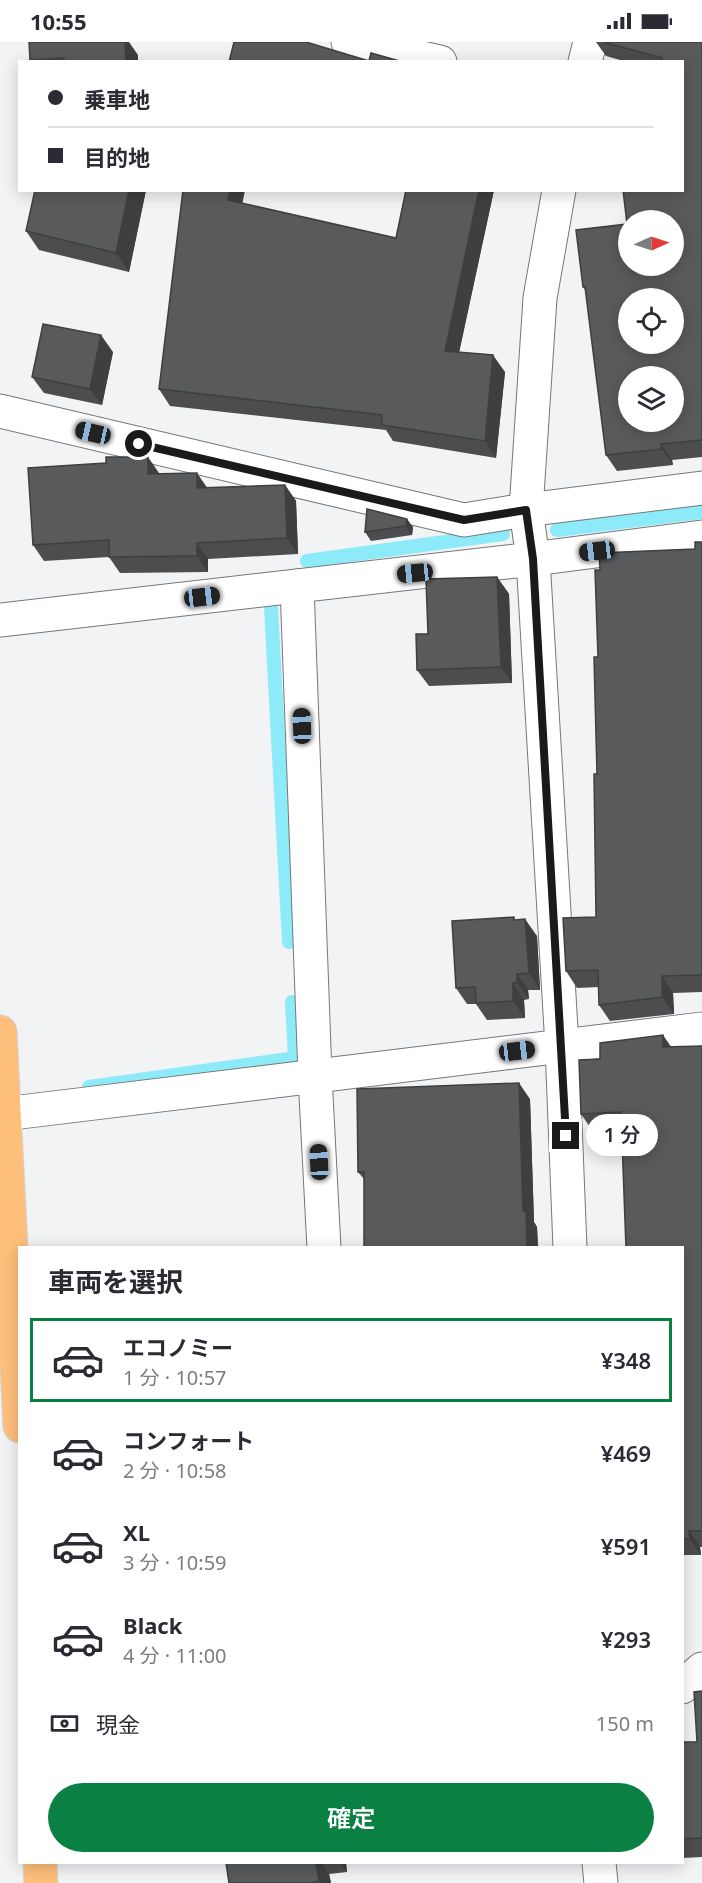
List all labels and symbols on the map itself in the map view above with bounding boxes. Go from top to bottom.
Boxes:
north arrow [618,210,684,276]
car [73,420,113,446]
route start [125,430,152,457]
car [578,540,616,562]
car [396,562,434,584]
car [183,586,221,608]
car [292,708,312,744]
car [498,1040,536,1062]
callout: 1 分 [587,1115,659,1157]
route end [552,1122,579,1149]
car [309,1144,329,1180]

